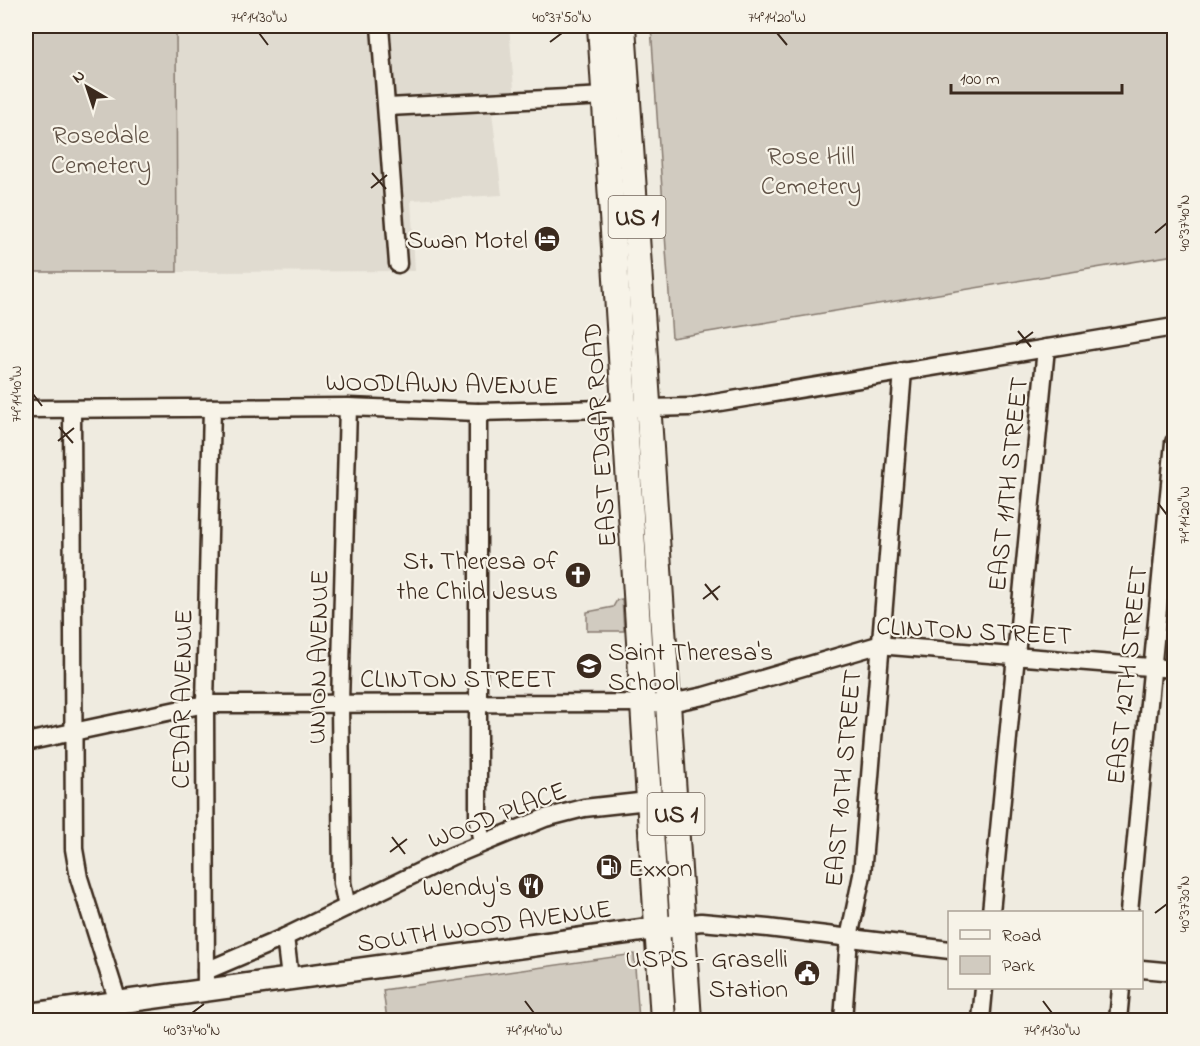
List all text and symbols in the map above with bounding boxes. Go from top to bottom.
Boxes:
text: 74°14'30"W [231,7,287,29]
text: 40°37'50"N [532,7,592,29]
text: 74°14'20"W [748,7,806,29]
north arrow [57,57,117,117]
scale bar [951,57,1122,95]
text: N [67,64,91,90]
text: 100 m [960,67,1000,93]
park label: Rosedale Cemetery [51,118,151,186]
park label: Rose Hill Cemetery [761,139,861,207]
text: 40°37'40"N [1174,195,1196,251]
road number: US 1 [608,196,666,238]
place label: Swan Motel [407,223,528,261]
hotel icon: Swan Motel [532,224,562,254]
street label: EAST EDGAR ROAD [575,321,629,548]
street label: WOODLAWN AVENUE [325,365,559,407]
text: 74°14'40"W [6,366,28,422]
street label: EAST 11TH STREET [980,375,1040,593]
text: 74°14'20"W [1174,486,1196,544]
place label: St. Theresa of the Child Jesus [396,544,559,612]
church icon: St. Theresa of the Child Jesus [563,560,593,590]
street label: EAST 12TH STREET [1099,564,1159,787]
street label: UNION AVENUE [299,569,341,745]
street label: CEDAR AVENUE [163,609,205,789]
street label: CLINTON STREET [875,609,1073,657]
place label: Saint Theresa's School [608,635,773,703]
school or university icon: Saint Theresa's School [574,651,604,681]
street label: CLINTON STREET [360,662,556,700]
street label: EAST 10TH STREET [817,668,873,889]
street label: WOOD PLACE [423,773,573,861]
road number: US 1 [648,793,704,835]
place label: Exxon [628,851,693,889]
fuel station icon: Exxon [594,852,624,882]
place label: Wendy's [422,870,512,908]
restaurant icon: Wendy's [516,871,546,901]
text: 40°37'30"N [1174,876,1196,932]
street label: SOUTH WOOD AVENUE [355,891,614,965]
legend [948,911,1143,989]
text: Road [1002,924,1041,950]
place label: USPS - Graselli Station [625,942,788,1010]
text: Park [1002,954,1035,980]
public building icon: USPS - Graselli Station [792,958,822,988]
text: 40°37'40"N [164,1020,220,1042]
text: 74°14'40"W [506,1020,562,1042]
text: 74°14'30"W [1024,1020,1080,1042]

